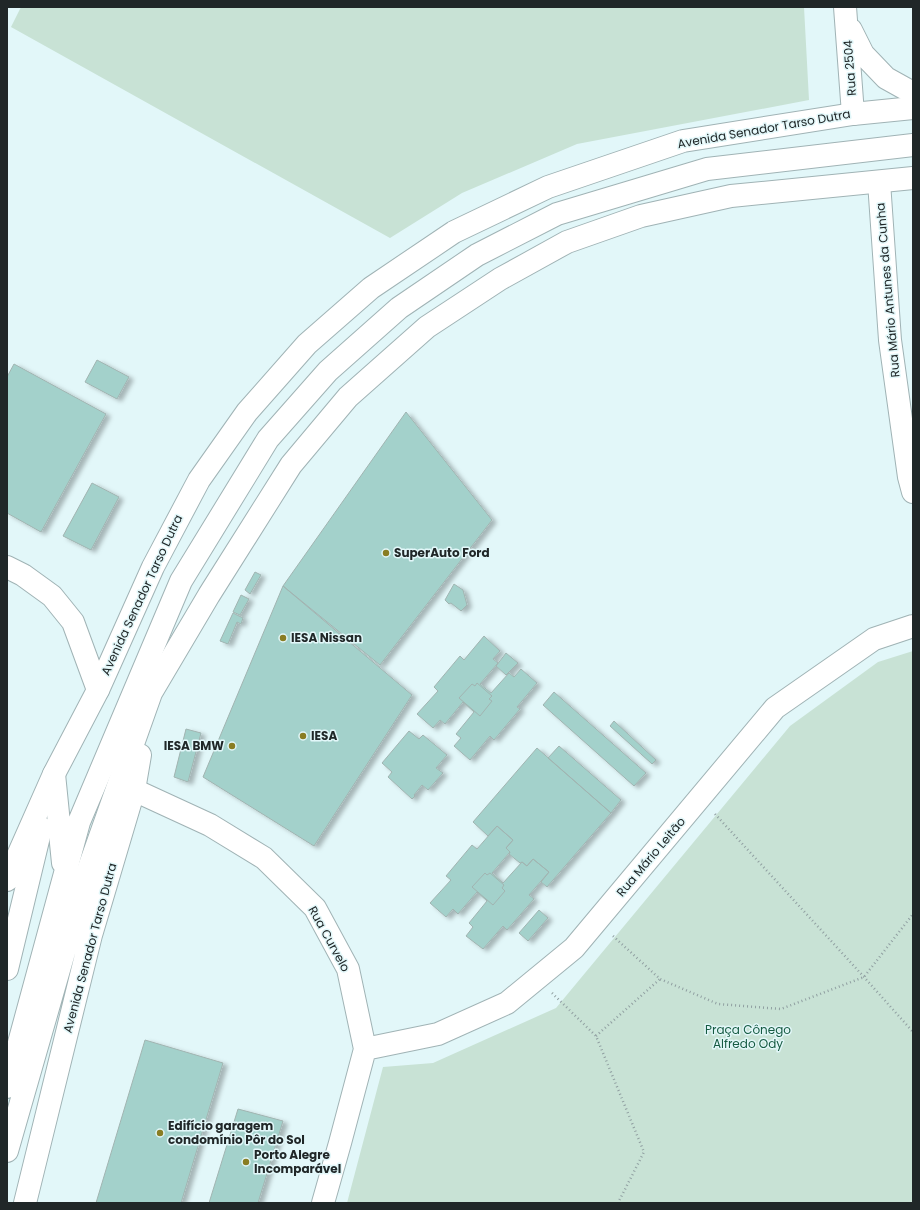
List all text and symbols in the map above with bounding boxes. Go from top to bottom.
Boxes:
street label: Rua 2504 [839,39,860,96]
street label: Avenida Senador Tarso Dutra [676,105,852,152]
street label: Rua Mário Antunes da Cunha [871,202,904,378]
street label: Avenida Senador Tarso Dutra [97,512,186,678]
place label: SuperAuto Ford [394,544,490,561]
marker: SuperAuto Ford [381,548,391,558]
place label: IESA Nissan [291,629,362,646]
marker: IESA Nissan [278,633,288,643]
place label: IESA [311,727,337,744]
marker: IESA [298,731,308,741]
place label: IESA BMW [164,737,224,754]
marker: IESA BMW [227,741,237,751]
street label: Rua Mário Leitão [612,813,689,900]
street label: Avenida Senador Tarso Dutra [59,861,120,1035]
street label: Rua Curvelo [304,903,355,975]
park label: Praça Cônego Alfredo Ody [705,1021,791,1052]
place label: Edifício garagem condomínio Pôr do Sol [168,1117,305,1148]
marker: Edifício garagem condomínio Pôr do Sol [155,1128,165,1138]
place label: Porto Alegre Incomparável [254,1146,341,1177]
marker: Porto Alegre Incomparável [241,1157,251,1167]

